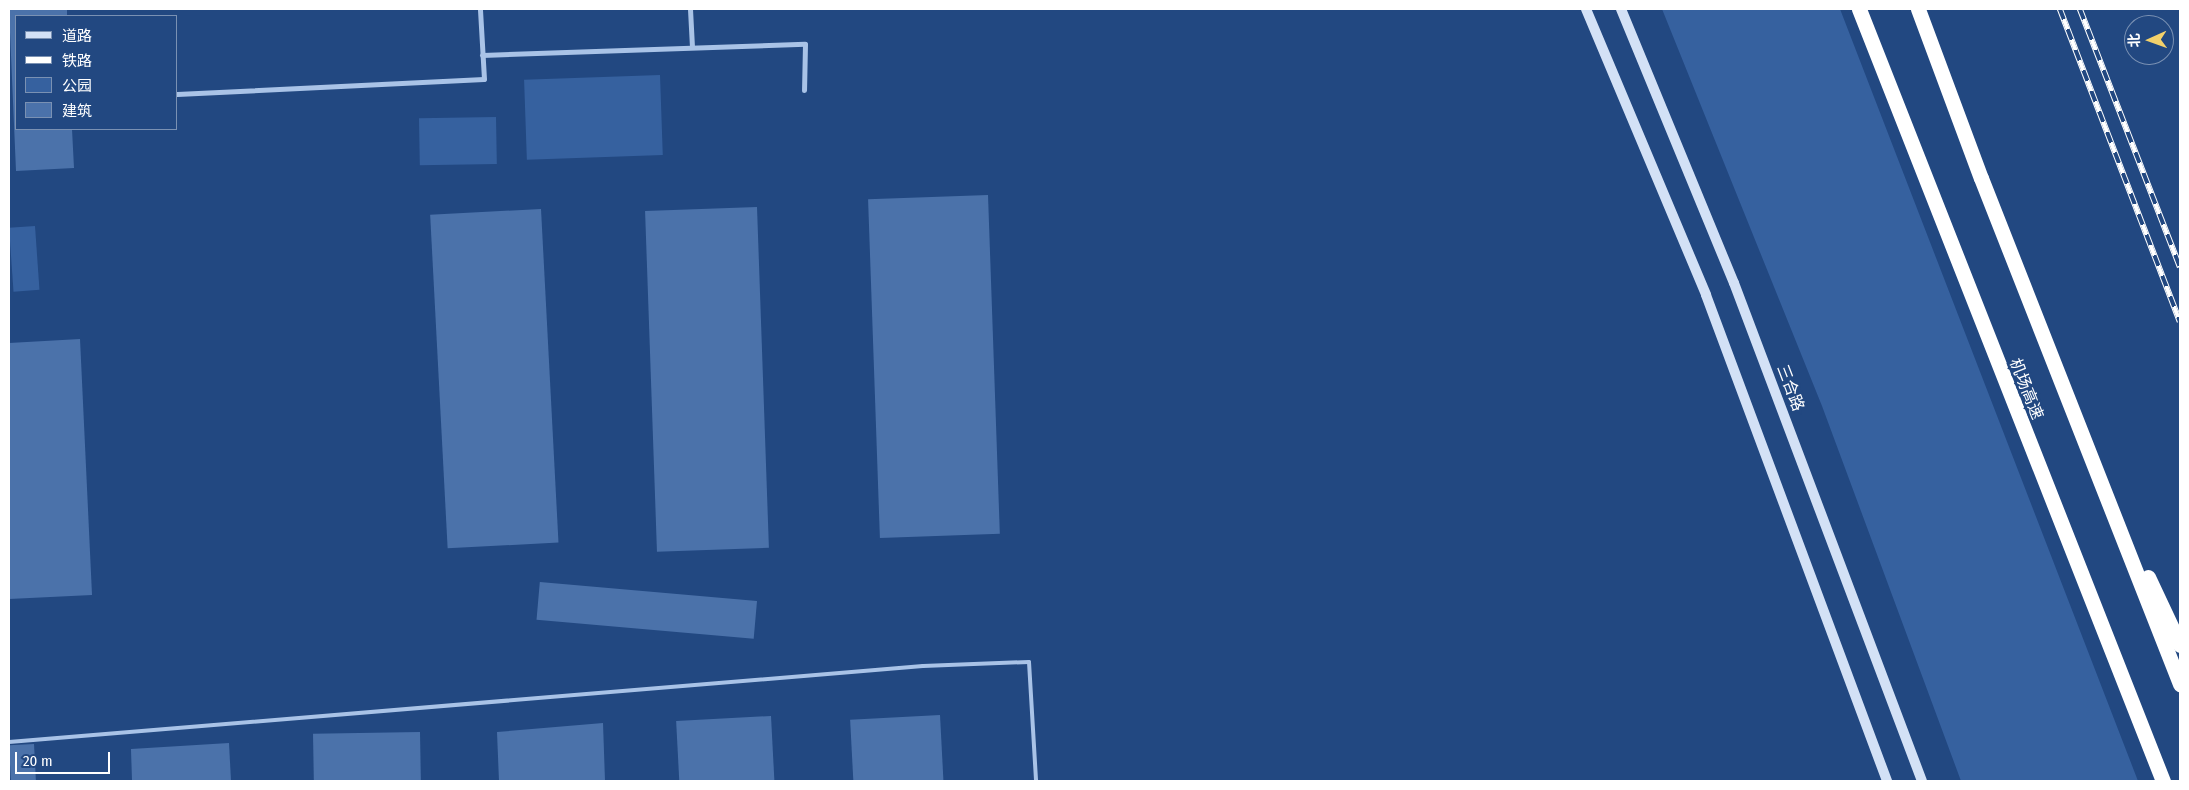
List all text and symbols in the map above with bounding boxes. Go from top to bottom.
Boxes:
legend [15,15,178,130]
north arrow [2124,15,2174,65]
text: 道路 [62,27,92,45]
text: 北 [2126,33,2143,48]
text: 铁路 [62,52,92,70]
text: 公园 [62,77,92,95]
text: 建筑 [62,102,92,120]
street label: 机场高速 [2005,356,2047,422]
street label: 三合路 [1772,362,1808,414]
scale bar [18,742,112,774]
text: 20 m [23,752,53,770]

